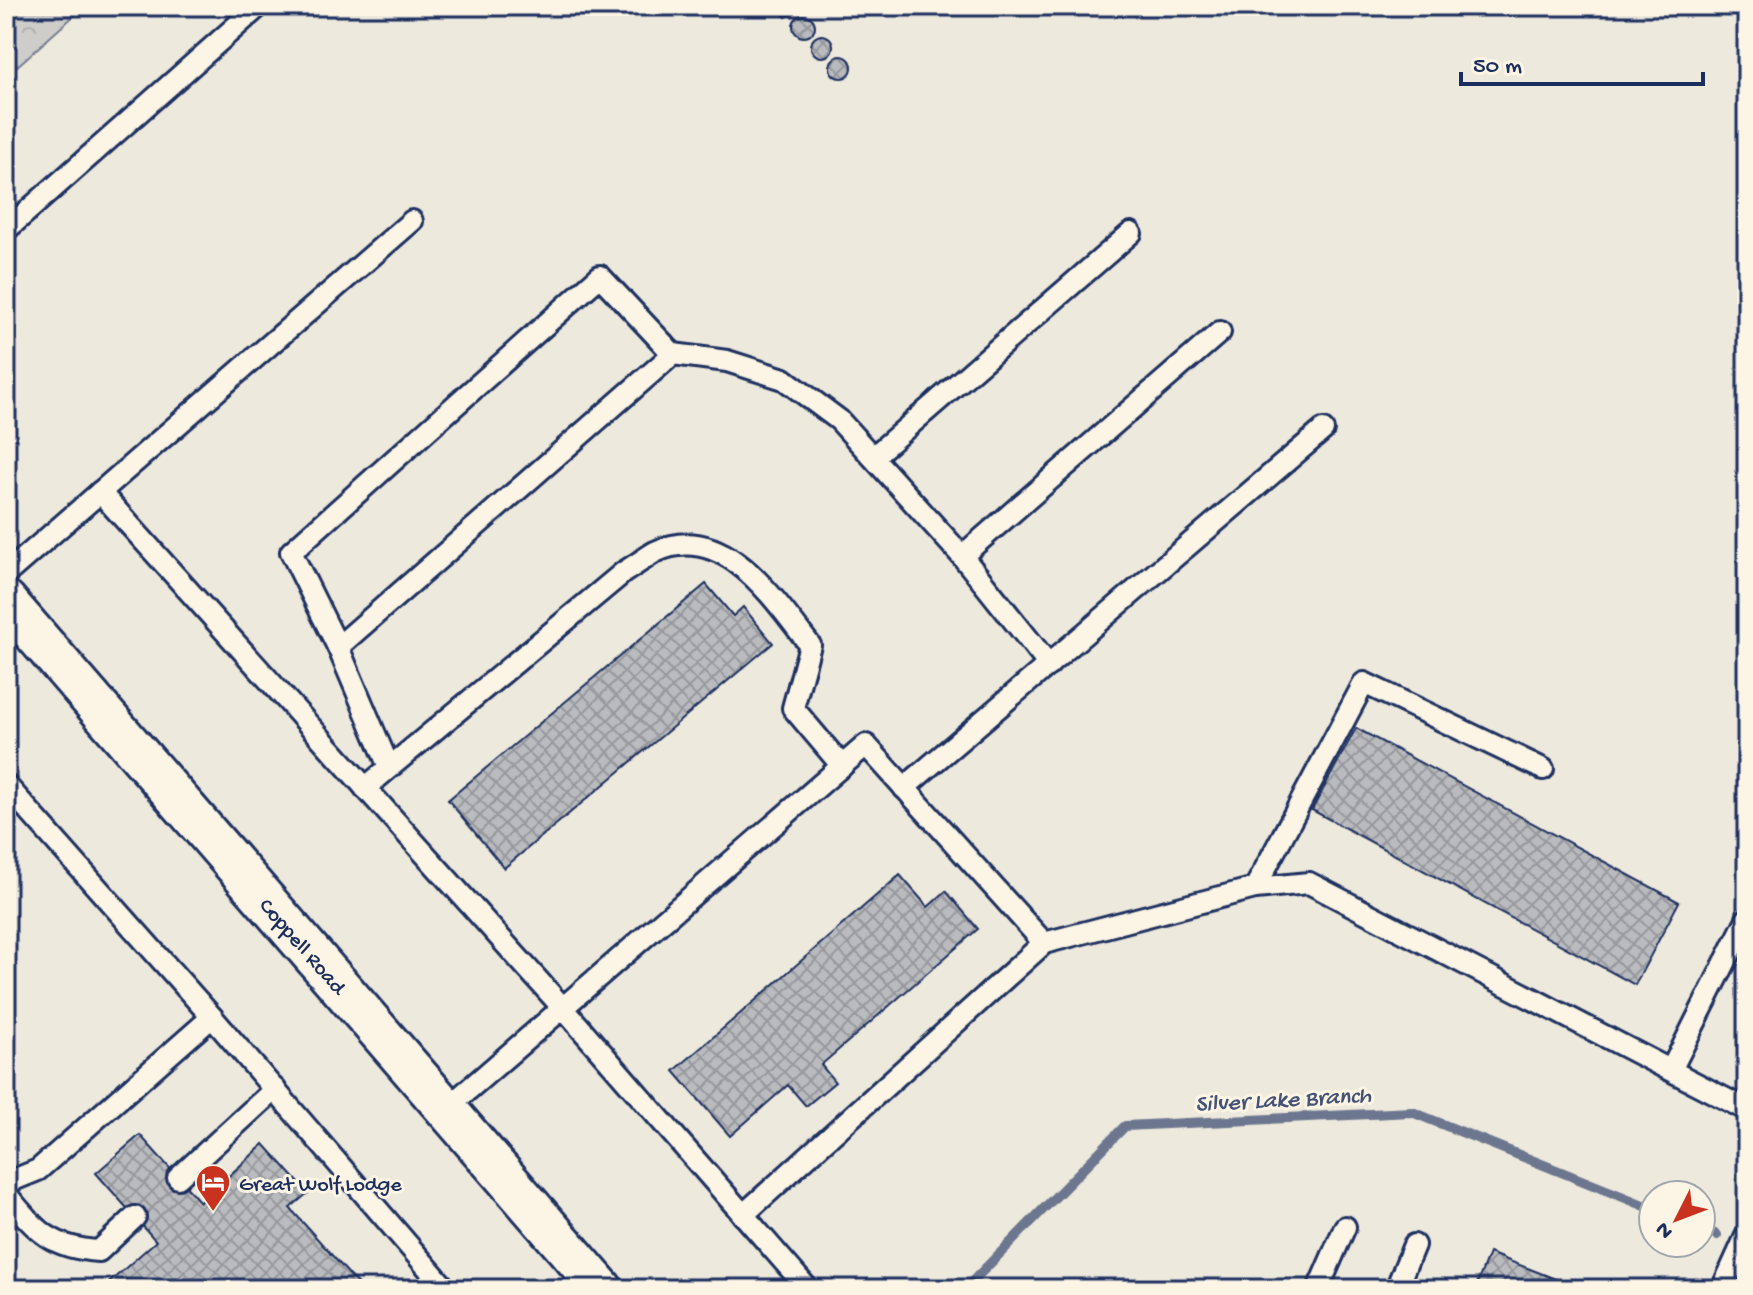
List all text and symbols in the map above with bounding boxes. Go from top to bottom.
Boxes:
scale bar [1461,36,1703,86]
text: 50 m [1473,53,1522,82]
street label: Coppell Road [252,894,351,1003]
water label: Silver Lake Branch [1194,1082,1373,1121]
hotel icon: Great Wolf Lodge [194,1163,232,1213]
place label: Great Wolf Lodge [239,1173,402,1199]
north arrow [1637,1179,1717,1259]
text: N [1651,1216,1680,1244]

